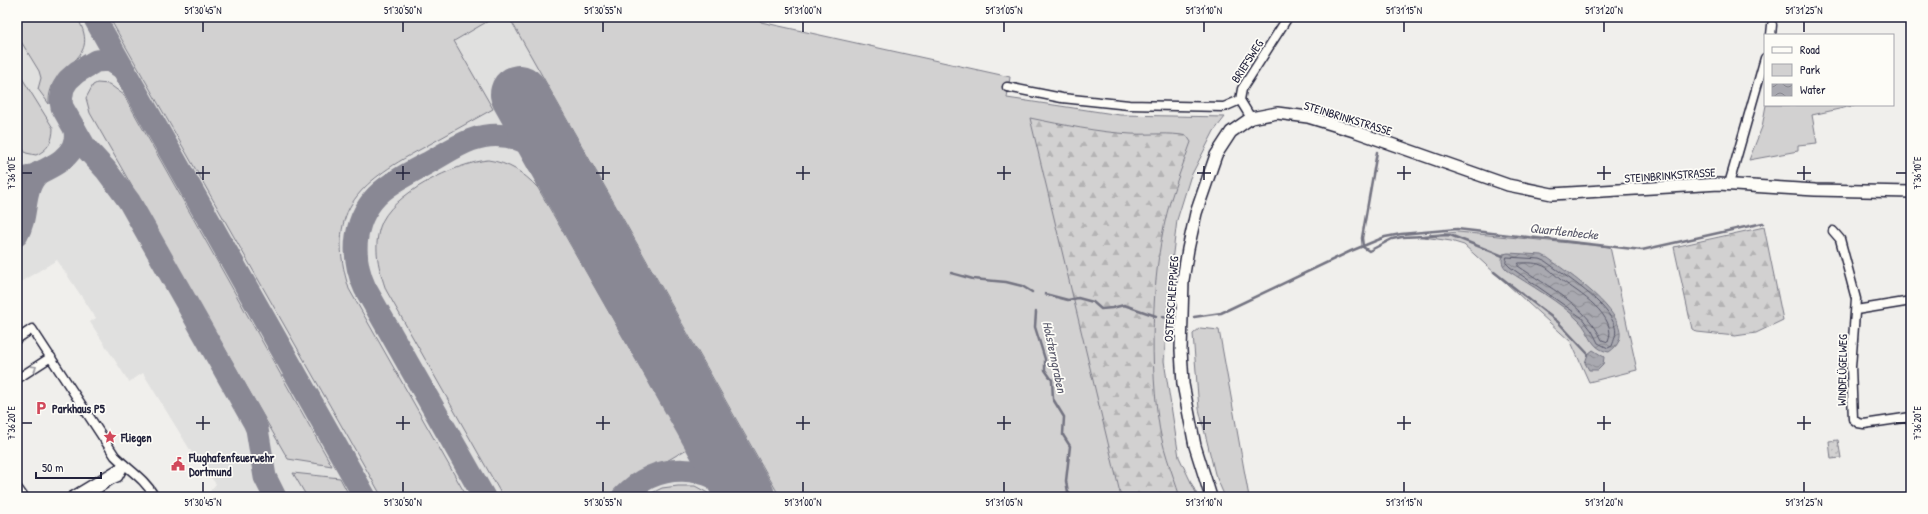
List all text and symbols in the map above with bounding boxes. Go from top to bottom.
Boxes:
text: 51°30'45"N [184,4,222,17]
text: 51°30'50"N [384,4,422,17]
text: 51°30'55"N [584,4,622,17]
text: 51°31'00"N [784,4,822,17]
text: 51°31'05"N [986,4,1023,17]
text: 51°31'10"N [1186,4,1222,17]
text: 51°31'15"N [1386,4,1422,17]
text: 51°31'20"N [1585,4,1623,17]
text: 51°31'25"N [1785,4,1823,17]
legend [1764,34,1894,106]
street label: BRIEFSWEG [1227,36,1267,86]
text: Road [1800,41,1820,58]
text: Park [1800,61,1820,78]
text: Water [1800,81,1826,98]
street label: STEINBRINKSTRASSE [1302,97,1395,140]
text: 7°36'10"E [5,156,18,189]
text: 7°36'10"E [1911,156,1924,189]
street label: STEINBRINKSTRASSE [1624,163,1717,187]
water label: Quartlenbecke [1529,218,1600,244]
street label: OSTERSCHLEPPWEG [1160,255,1182,343]
water label: Holsterngraben [1038,320,1072,396]
street label: WINDFLÜGELWEG [1833,334,1851,406]
one-way arrow [30,365,37,373]
parking icon: Parkhaus P5 [33,400,49,416]
place label: Parkhaus P5 [52,400,106,417]
text: 7°36'20"E [5,405,18,440]
text: 7°36'20"E [1911,405,1924,440]
place icon: Fliegen [102,429,118,445]
place label: Fliegen [120,429,152,447]
place label: Flughafenfeuerwehr Dortmund [188,449,275,480]
scale bar [36,454,101,480]
public building icon: Flughafenfeuerwehr Dortmund [170,456,186,472]
text: 50 m [42,459,63,476]
text: 51°30'45"N [184,496,222,509]
text: 51°30'50"N [384,496,422,509]
text: 51°30'55"N [584,496,622,509]
text: 51°31'00"N [784,496,822,509]
text: 51°31'05"N [986,496,1023,509]
text: 51°31'10"N [1186,496,1222,509]
text: 51°31'15"N [1386,496,1422,509]
text: 51°31'20"N [1585,496,1623,509]
text: 51°31'25"N [1785,496,1823,509]

